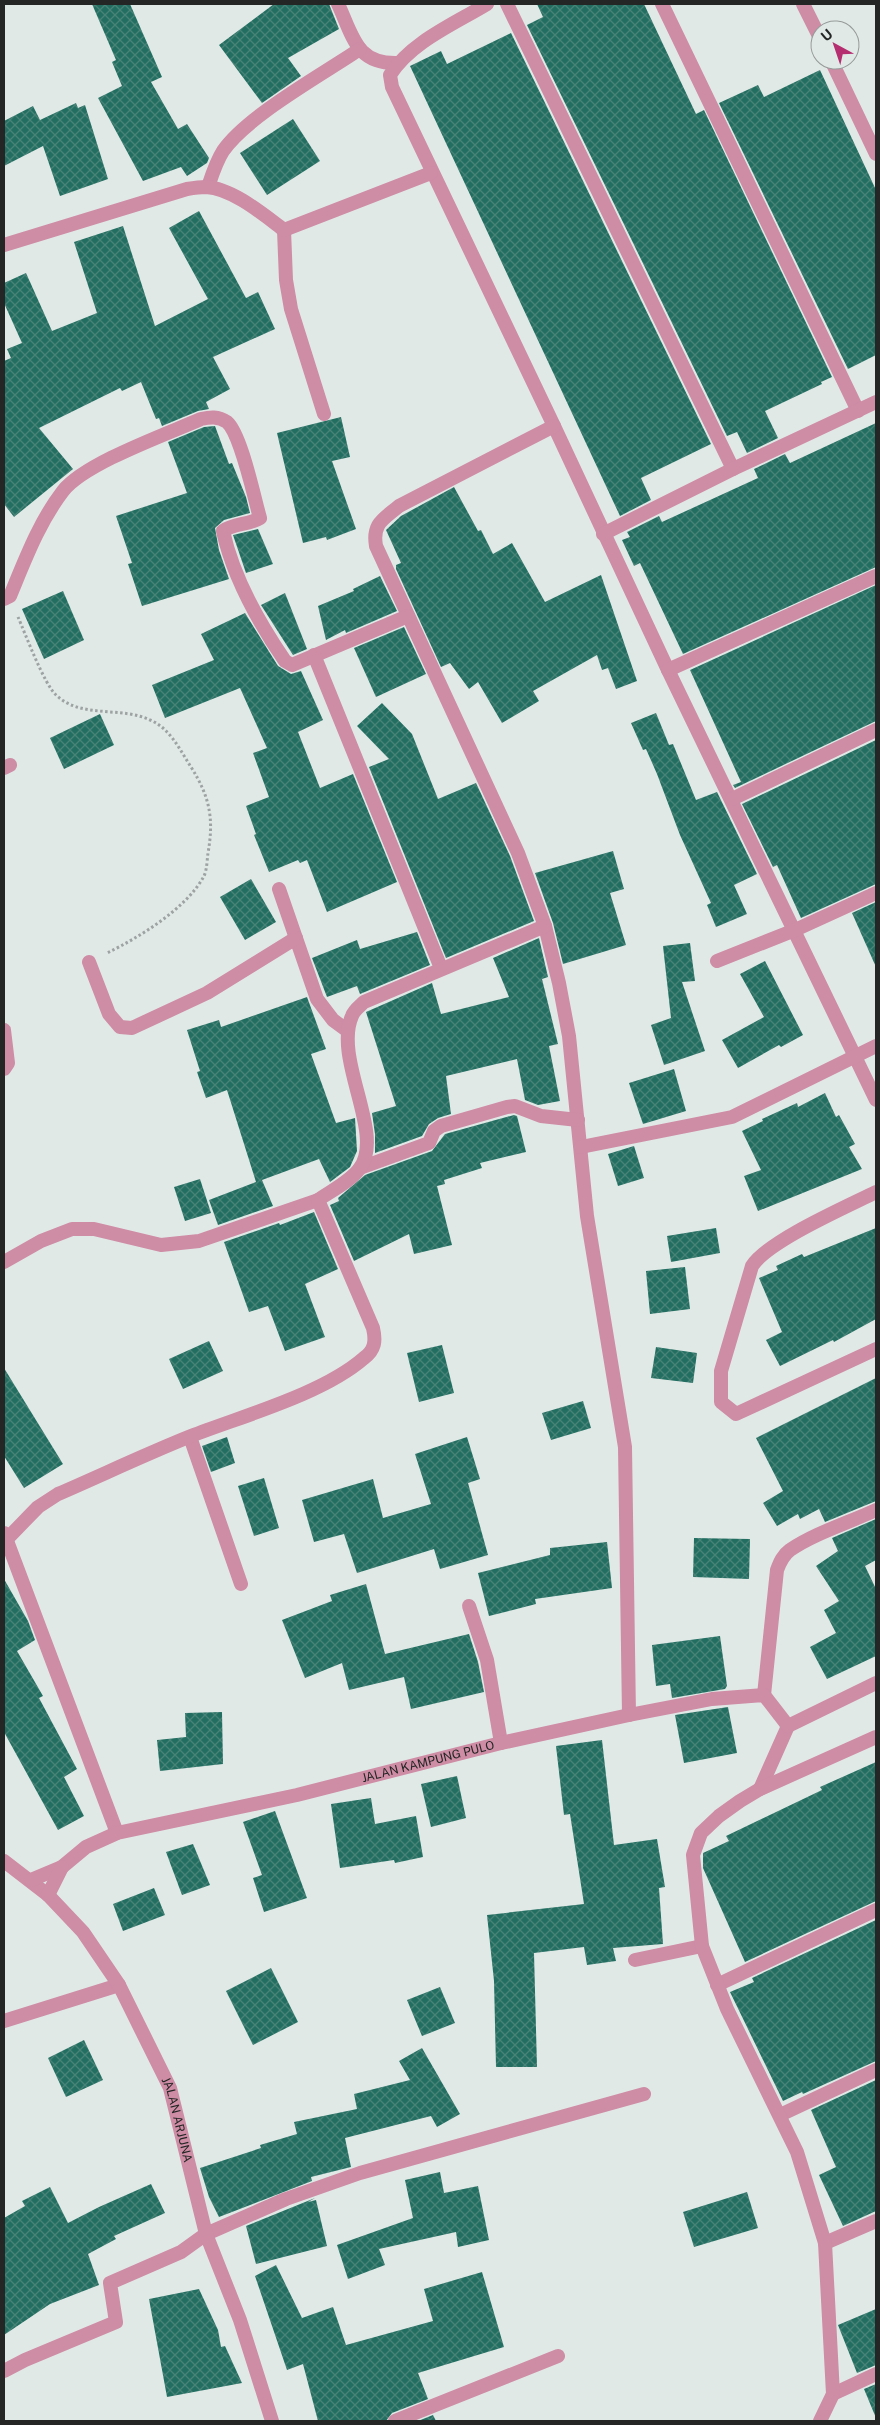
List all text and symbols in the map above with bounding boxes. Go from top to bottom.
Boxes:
north arrow [810,20,860,70]
text: U [818,26,836,44]
street label: JALAN KAMPUNG PULO [360,1738,496,1785]
street label: JALAN ARJUNA [159,2075,195,2164]

